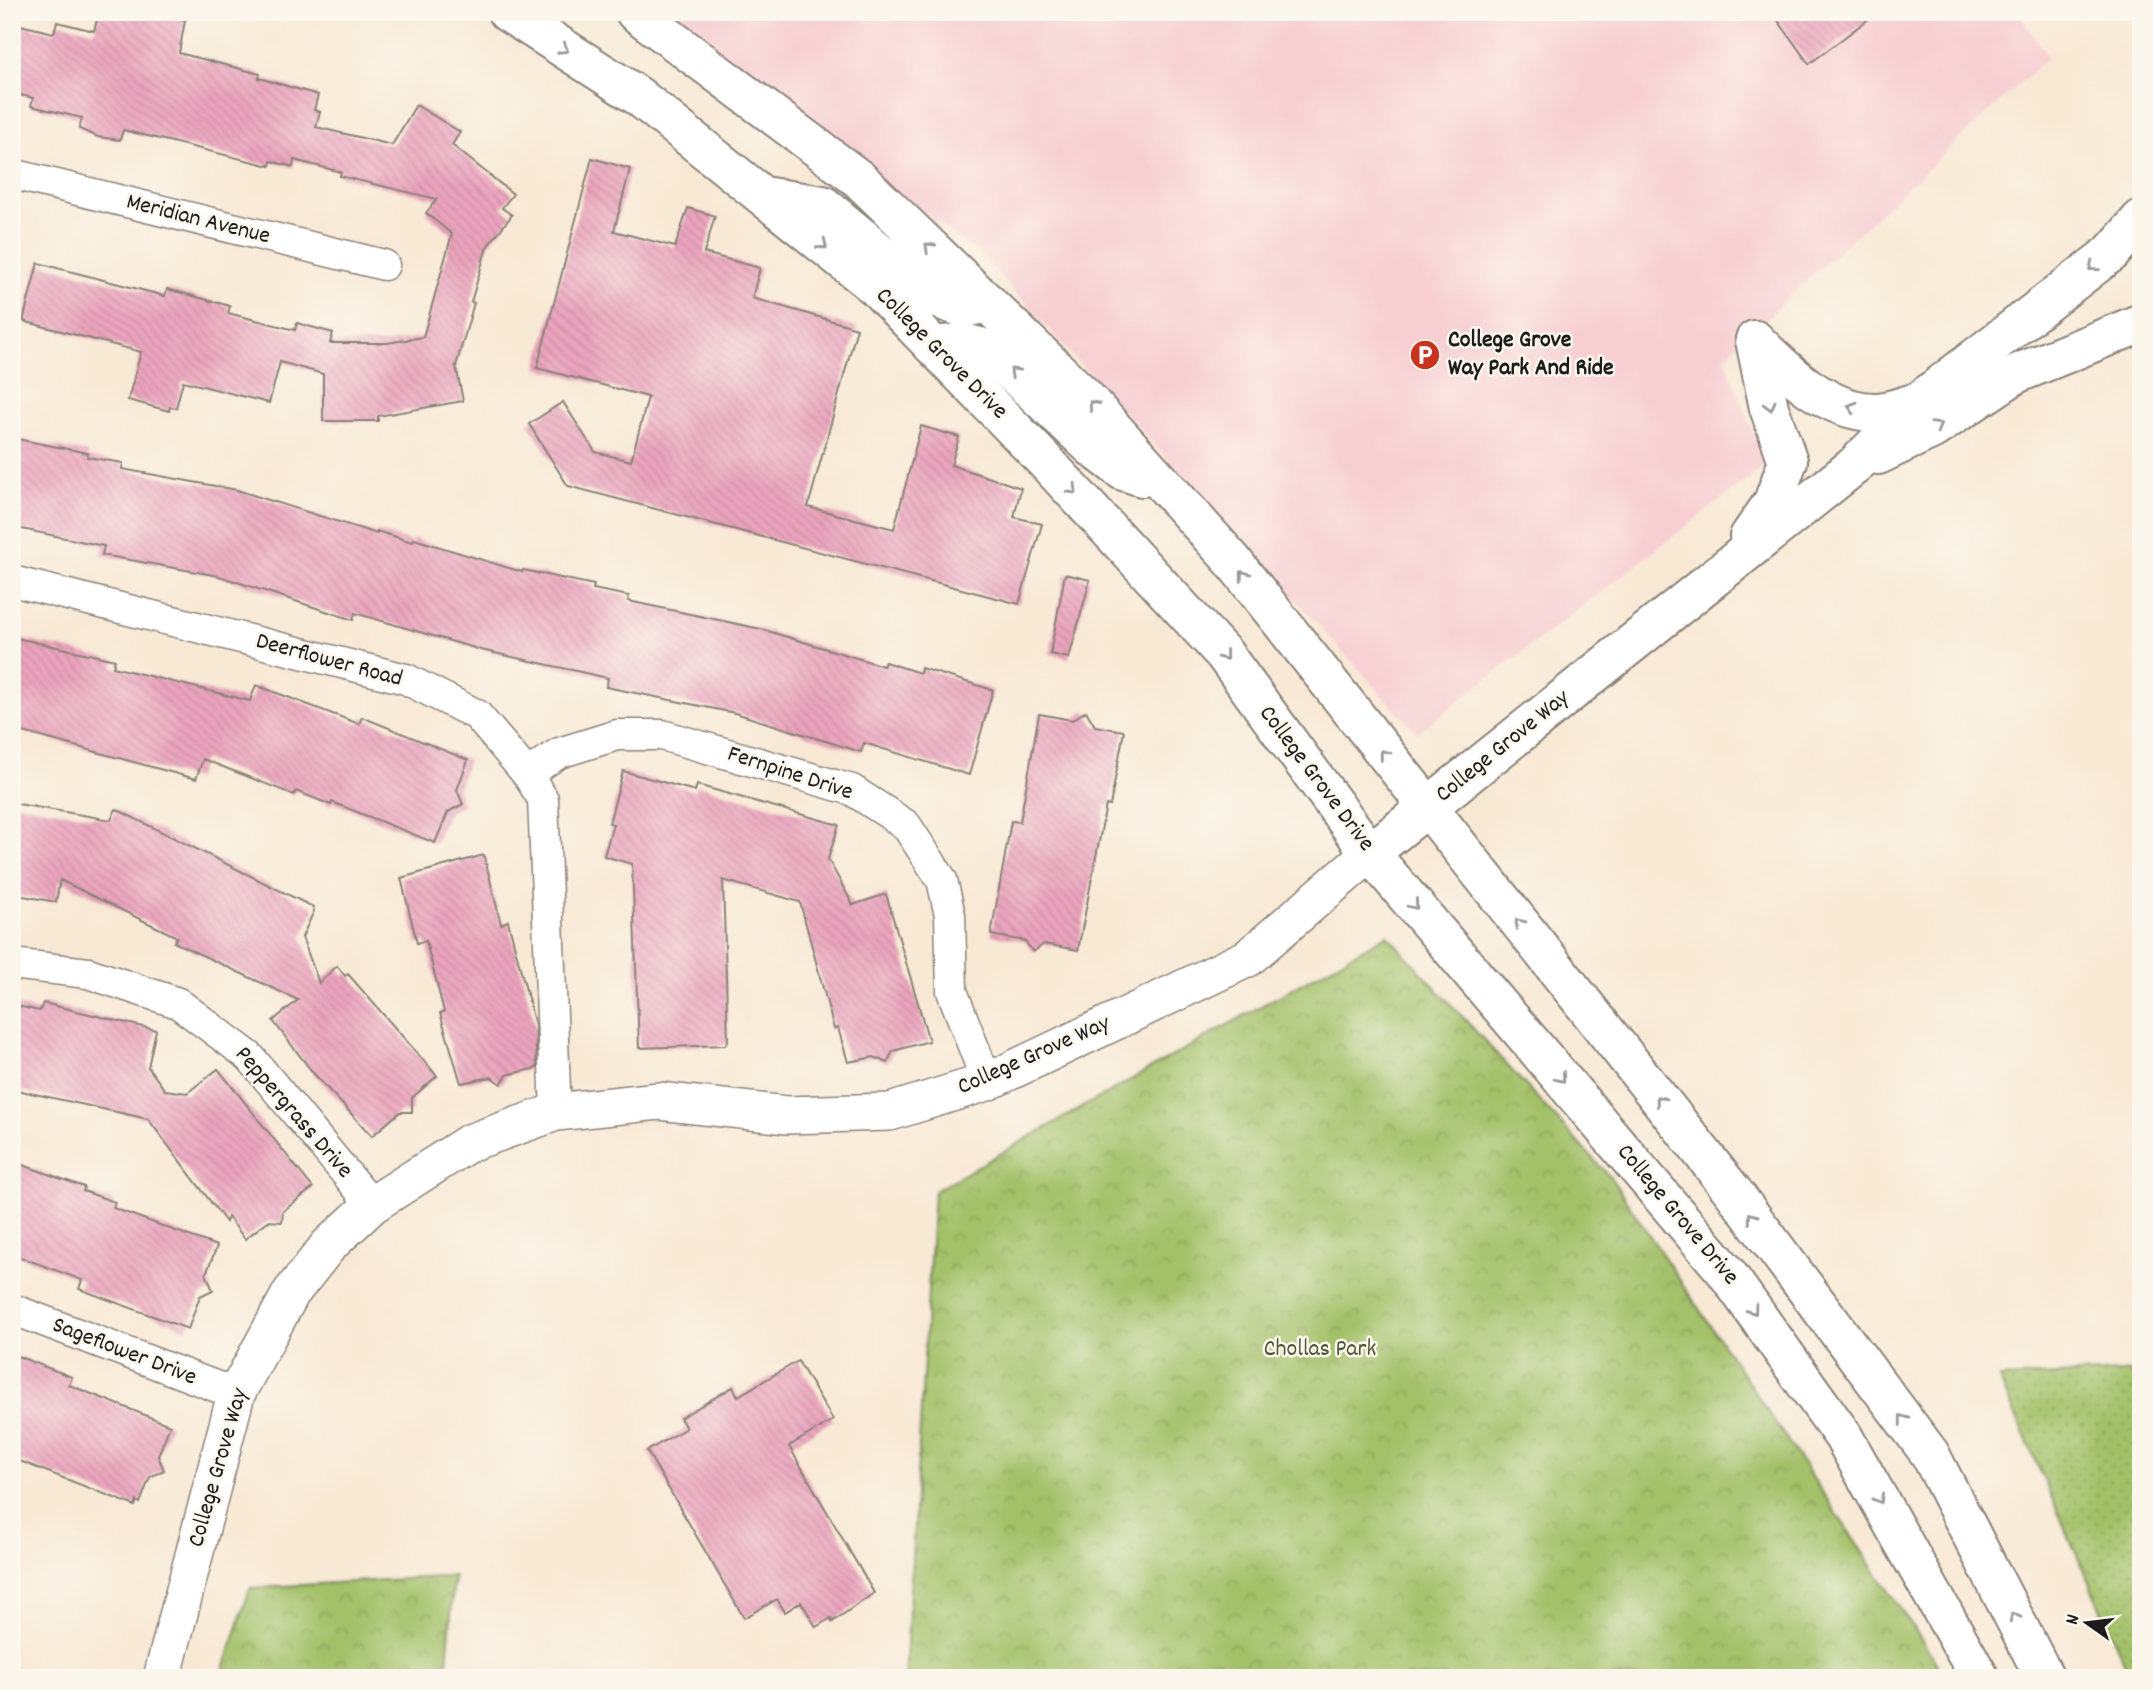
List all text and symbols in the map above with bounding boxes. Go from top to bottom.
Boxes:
one-way arrow [557,40,570,53]
street label: Meridian Avenue [123,186,273,254]
one-way arrow [816,237,828,250]
one-way arrow [924,243,937,255]
one-way arrow [2088,258,2101,271]
street label: College Grove Drive [867,280,1015,428]
place label: College Grove Way Park And Ride [1448,324,1614,386]
parking icon: College Grove Way Park And Ride [1408,338,1442,372]
one-way arrow [1009,367,1022,380]
one-way arrow [1089,400,1101,413]
one-way arrow [1761,400,1776,412]
one-way arrow [1846,401,1858,415]
one-way arrow [1930,421,1943,434]
one-way arrow [1064,482,1077,495]
one-way arrow [1239,571,1252,583]
street label: Deerflower Road [252,625,406,697]
one-way arrow [1216,648,1229,660]
street label: College Grove Way [1429,682,1578,812]
street label: College Grove Drive [1250,699,1382,859]
street label: Fernpine Drive [723,738,857,810]
one-way arrow [1380,749,1393,762]
one-way arrow [1406,896,1418,909]
one-way arrow [1514,918,1527,930]
street label: College Grove Way [952,1007,1117,1105]
street label: Peppergrass Drive [226,1039,360,1187]
one-way arrow [1553,1070,1565,1083]
one-way arrow [1656,1095,1668,1108]
street label: College Grove Drive [1608,1137,1746,1293]
one-way arrow [1748,1212,1760,1225]
one-way arrow [1745,1302,1757,1315]
street label: Sageflower Drive [47,1309,201,1395]
park label: Chollas Park [1264,1333,1376,1367]
street label: College Grove Way [180,1383,258,1551]
one-way arrow [1899,1414,1912,1426]
one-way arrow [1871,1492,1884,1504]
north arrow [2052,1588,2122,1658]
one-way arrow [2008,1612,2022,1624]
text: N [2060,1612,2088,1628]

